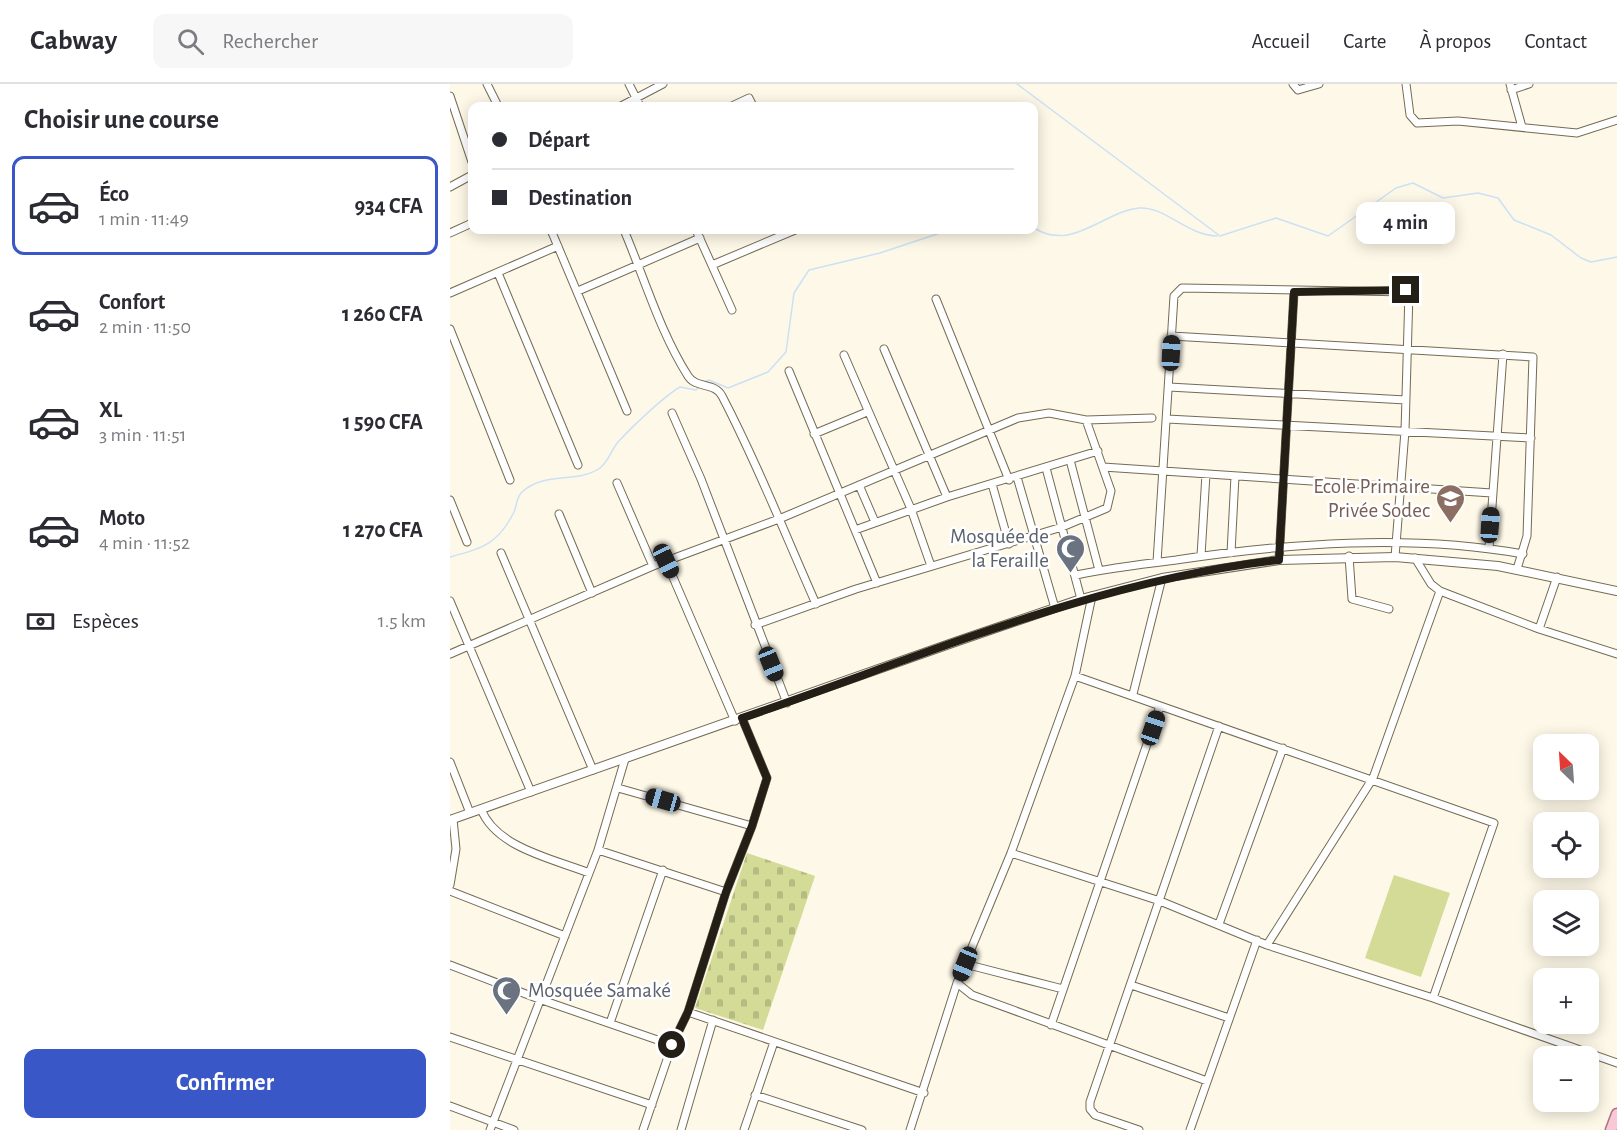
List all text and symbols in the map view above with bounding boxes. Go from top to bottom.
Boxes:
search box [153,14,573,68]
icon: search [174,25,207,58]
text: Cabway [30,27,117,55]
text: Rechercher [222,30,318,52]
text: Accueil [1252,31,1310,52]
text: Carte [1343,31,1386,52]
text: À propos [1419,31,1491,52]
text: Contact [1524,31,1587,52]
text: Choisir une course [24,106,219,133]
text: Départ [528,129,590,151]
icon: car [27,179,81,233]
text: Éco [99,183,129,205]
text: Destination [528,187,632,209]
text: 934 CFA [354,195,423,217]
callout: 4 min [1356,203,1456,245]
text: 1 min · 11:49 [99,209,189,229]
text: 4 min [1383,213,1428,233]
route end [1392,276,1419,303]
icon: car [27,287,81,341]
text: Confort [99,291,165,313]
text: 1 260 CFA [342,303,423,325]
text: 2 min · 11:50 [99,317,191,337]
car [1161,335,1181,371]
icon: car [27,395,81,449]
text: XL [99,399,122,421]
text: 1 590 CFA [343,411,423,433]
text: 3 min · 11:51 [99,425,186,445]
place label: Ecole Primaire Privée Sodec [1313,476,1430,521]
school or university icon: Ecole Primaire Privée Sodec [1435,482,1467,524]
icon: car [27,503,81,557]
car [1480,506,1500,544]
text: Moto [99,507,145,529]
text: 1 270 CFA [343,519,423,541]
place label: Mosquée de la Feraille [950,526,1049,571]
mosque icon: Mosquée de la Feraille [1054,532,1086,574]
text: 4 min · 11:52 [99,533,190,553]
car [650,541,682,581]
icon: cash [24,605,57,638]
text: Espèces [72,610,139,632]
text: 1.5 km [378,611,426,631]
car [756,644,786,684]
car [1139,708,1167,748]
north arrow [1533,734,1599,800]
map controls [1533,734,1599,1112]
car [643,786,683,814]
button: locate [1533,812,1599,878]
button: layers [1533,890,1599,956]
car [950,944,980,984]
button: + [1533,968,1599,1034]
mosque icon: Mosquée Samaké [491,974,523,1016]
place label: Mosquée Samaké [528,980,671,1001]
route start [658,1031,685,1058]
button: − [1533,1046,1599,1112]
button: Confirmer [24,1049,426,1118]

